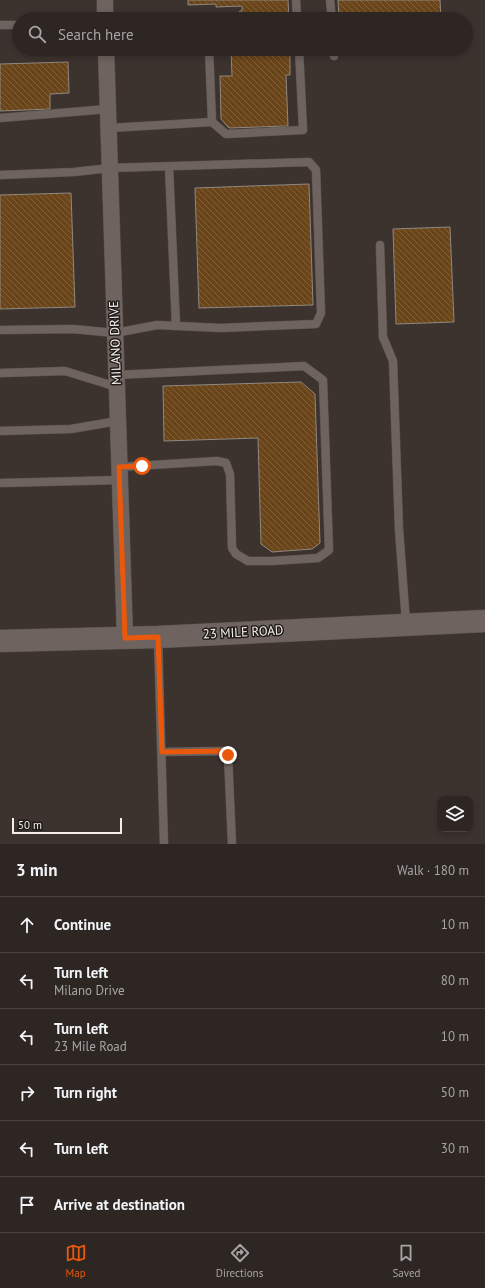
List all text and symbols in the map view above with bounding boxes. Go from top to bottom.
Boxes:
search box [12,12,473,56]
icon: search [26,23,48,45]
text: Search here [58,25,134,44]
street label: MILANO DRIVE [105,301,125,385]
route start [133,457,151,475]
street label: 23 MILE ROAD [202,621,284,643]
route end [219,746,237,764]
map controls [437,796,473,832]
button: layers [437,796,473,832]
scale bar [12,816,122,835]
text: 50 m [18,818,42,832]
text: 3 min [16,859,57,881]
text: Walk · 180 m [397,862,469,879]
icon: ahead [16,914,38,936]
text: Continue [54,915,111,934]
text: 10 m [441,916,469,933]
text: Turn left [54,963,108,982]
icon: left [16,970,38,992]
text: 80 m [441,972,469,989]
text: Milano Drive [54,982,125,999]
text: Turn left [54,1019,108,1038]
icon: left [16,1026,38,1048]
text: 10 m [441,1028,469,1045]
text: 23 Mile Road [54,1038,127,1055]
icon: right [16,1082,38,1104]
text: Turn right [54,1083,117,1102]
text: 50 m [441,1084,469,1101]
icon: left [16,1138,38,1160]
text: Turn left [54,1139,108,1158]
text: 30 m [441,1140,469,1157]
icon: arrive [16,1194,38,1216]
text: Arrive at destination [54,1195,185,1214]
tab: Map [65,1242,87,1280]
tab: Directions [216,1242,263,1280]
tab: Saved [392,1242,420,1280]

